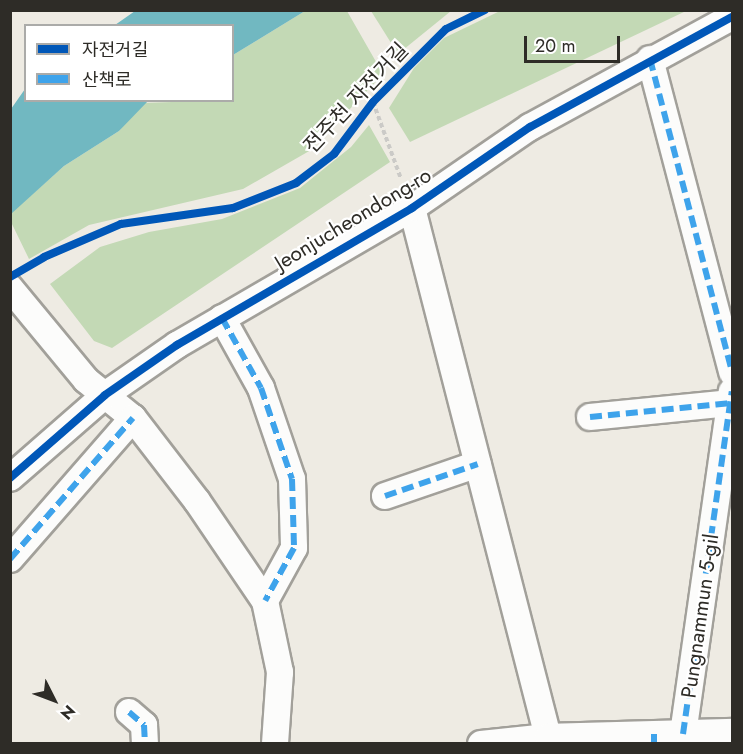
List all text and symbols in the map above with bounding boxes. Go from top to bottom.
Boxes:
legend [24,24,234,102]
scale bar [527,24,623,62]
text: 20 m [535,33,575,59]
text: 자전거길 [82,37,148,63]
street label: 전주천 자전거길 [299,38,413,158]
text: 산책로 [82,67,132,93]
street label: Jeonjucheondong-ro [270,162,436,276]
street label: Pungnammun 5-gil [676,532,724,700]
north arrow [24,670,84,730]
text: N [55,700,81,725]

